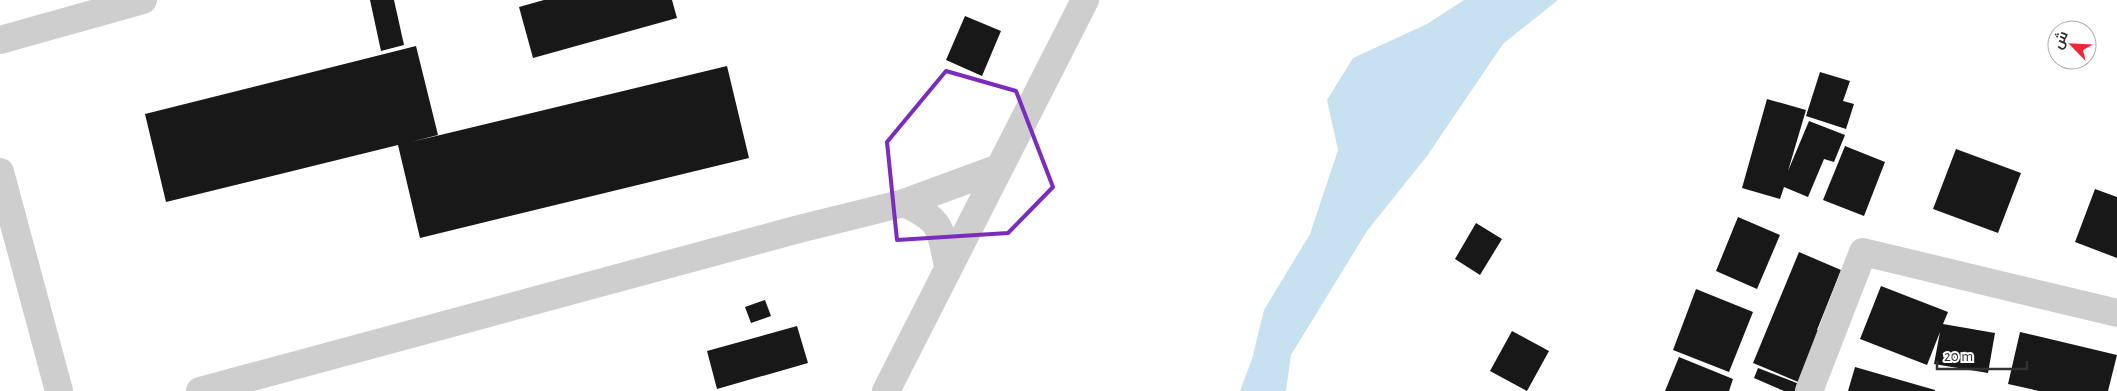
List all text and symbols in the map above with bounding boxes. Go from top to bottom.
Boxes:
north arrow [2047,20,2097,70]
text: ش [2049,28,2072,52]
scale bar [1937,338,2027,370]
text: 20 m [1944,349,1973,364]

